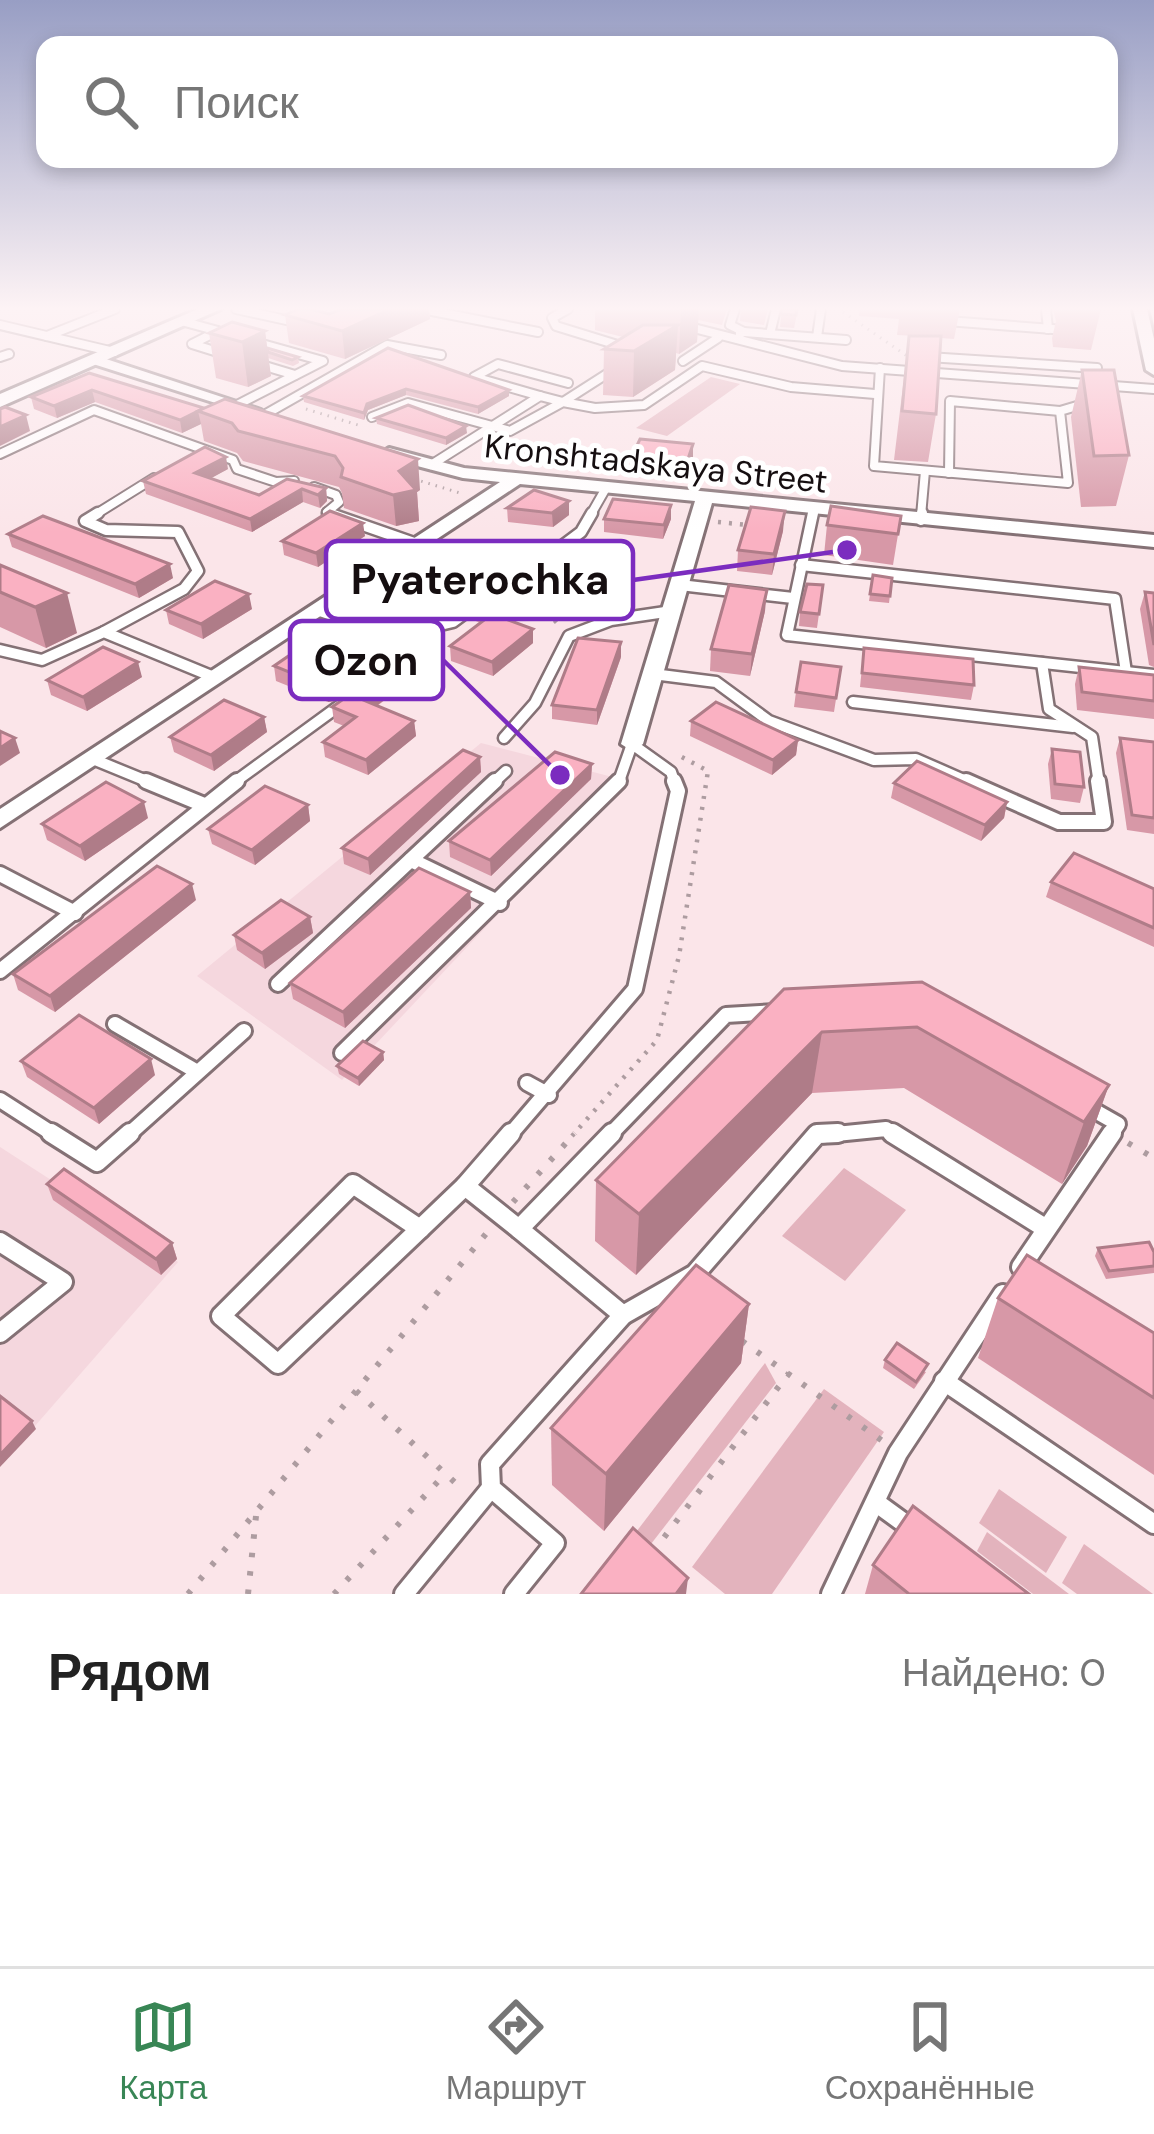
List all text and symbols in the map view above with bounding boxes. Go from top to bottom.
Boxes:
search box [36,36,1118,168]
icon: search [78,69,144,135]
text: Поиск [174,73,299,132]
street label: Kronshtadskaya Street [482,424,830,503]
callout: Pyaterochka [326,541,633,619]
text: Pyaterochka [351,552,609,607]
callout: Ozon [290,621,443,699]
text: Ozon [313,633,419,688]
text: Рядом [48,1639,212,1706]
text: Найдено: 0 [902,1647,1106,1698]
tab: Карта [119,1994,207,2109]
tab: Маршрут [446,1994,586,2109]
tab: Сохранённые [825,1994,1035,2109]

